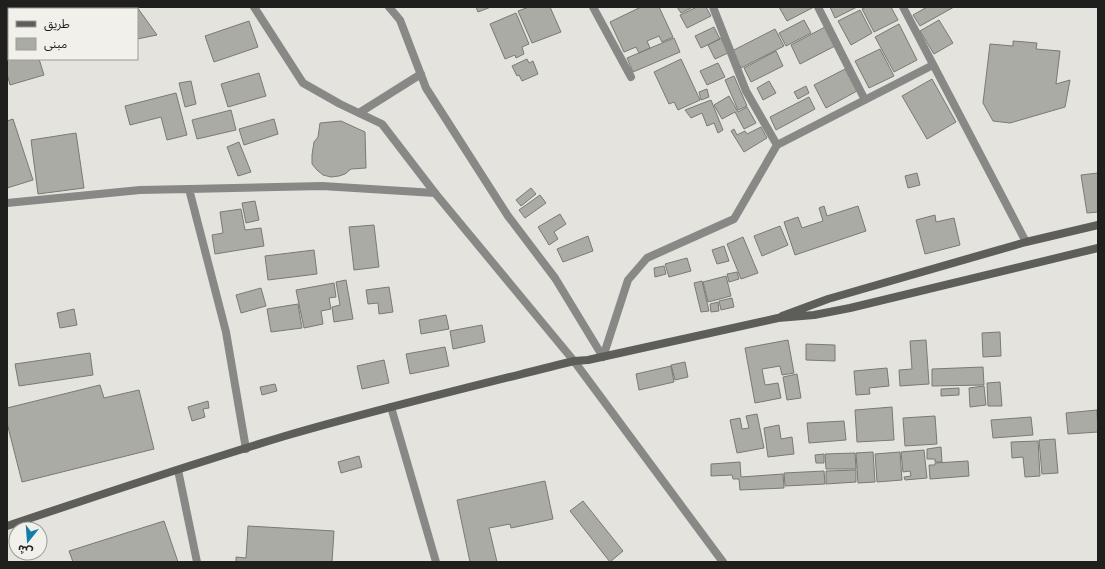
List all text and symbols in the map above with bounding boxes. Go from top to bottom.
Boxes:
legend [8,8,138,60]
text: طريق [44,16,70,32]
text: مبنى [44,36,67,51]
north arrow [8,521,48,561]
text: ش [16,542,34,559]

